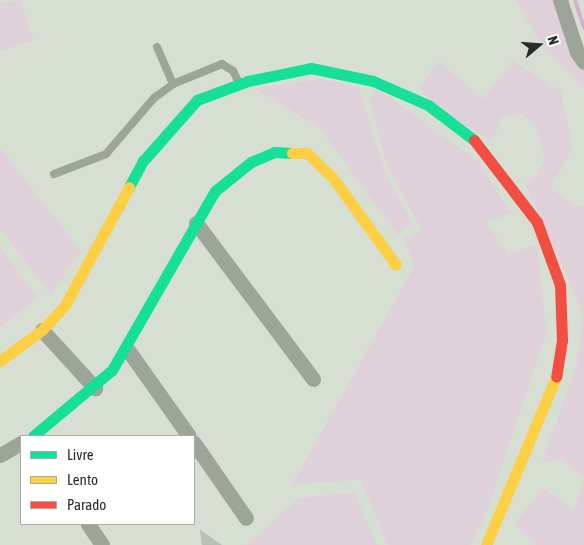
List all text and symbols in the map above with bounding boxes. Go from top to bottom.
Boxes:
north arrow [514,20,564,70]
text: N [544,34,562,47]
legend [20,435,195,525]
text: Livre [67,446,94,463]
text: Lento [67,471,98,488]
text: Parado [67,496,106,513]

